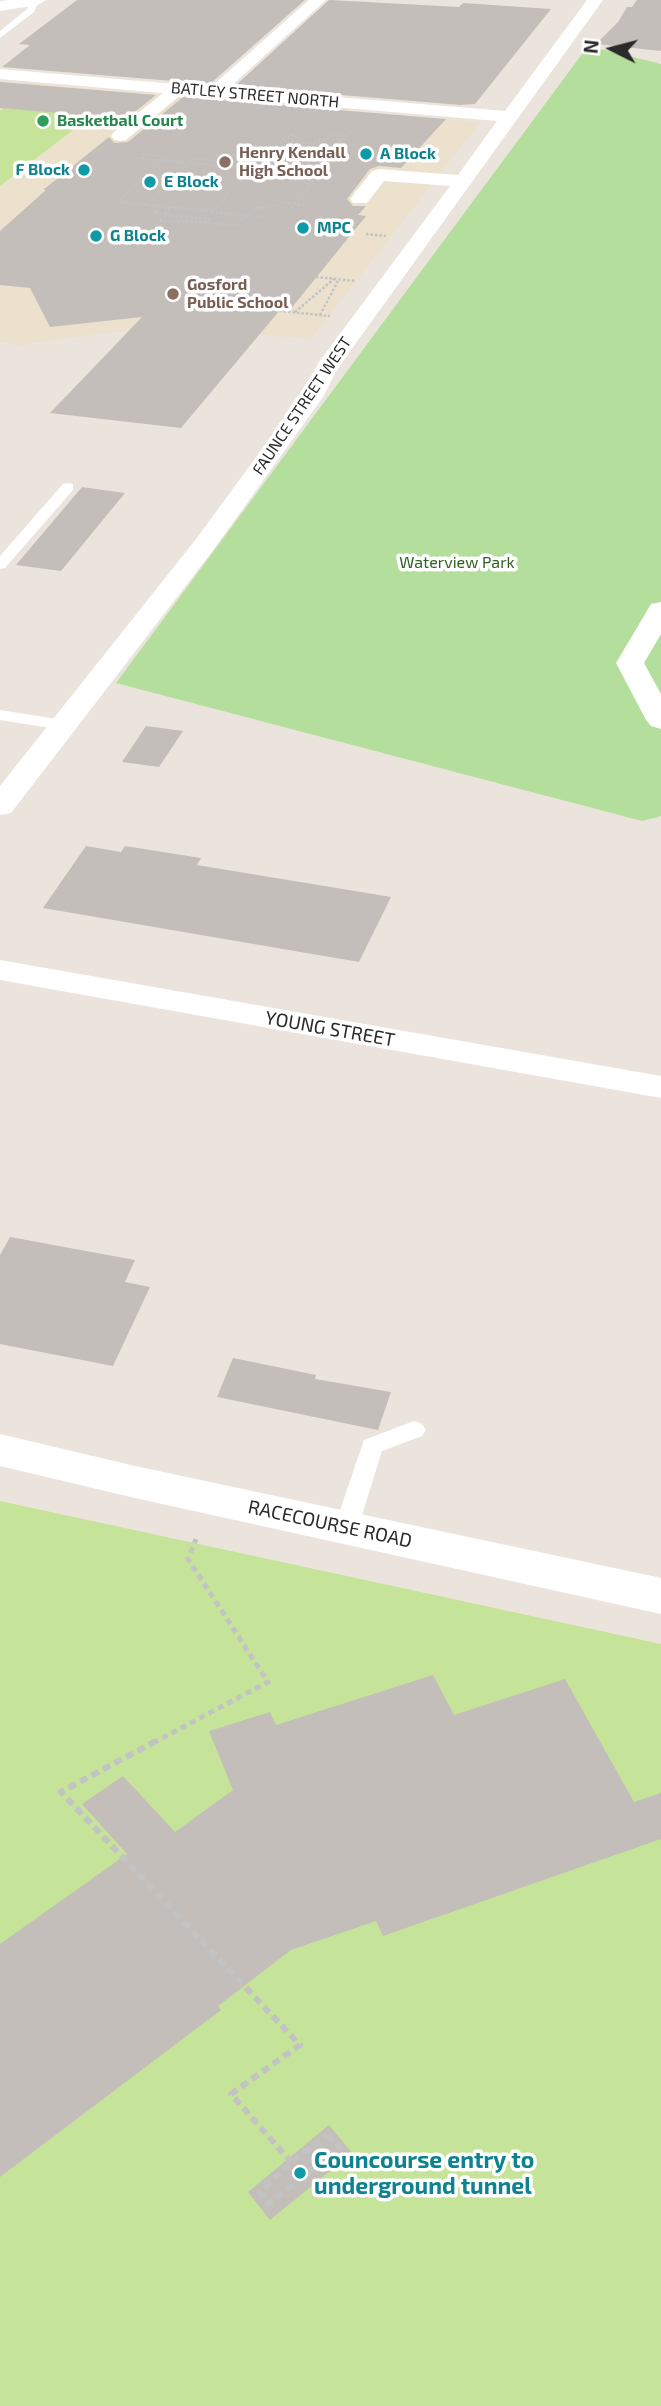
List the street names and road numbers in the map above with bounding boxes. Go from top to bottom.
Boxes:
street label: BATLEY STREET NORTH [170,78,340,112]
street label: FAUNCE STREET WEST [249,333,355,479]
street label: YOUNG STREET [263,1006,397,1052]
street label: RACECOURSE ROAD [246,1496,414,1552]

